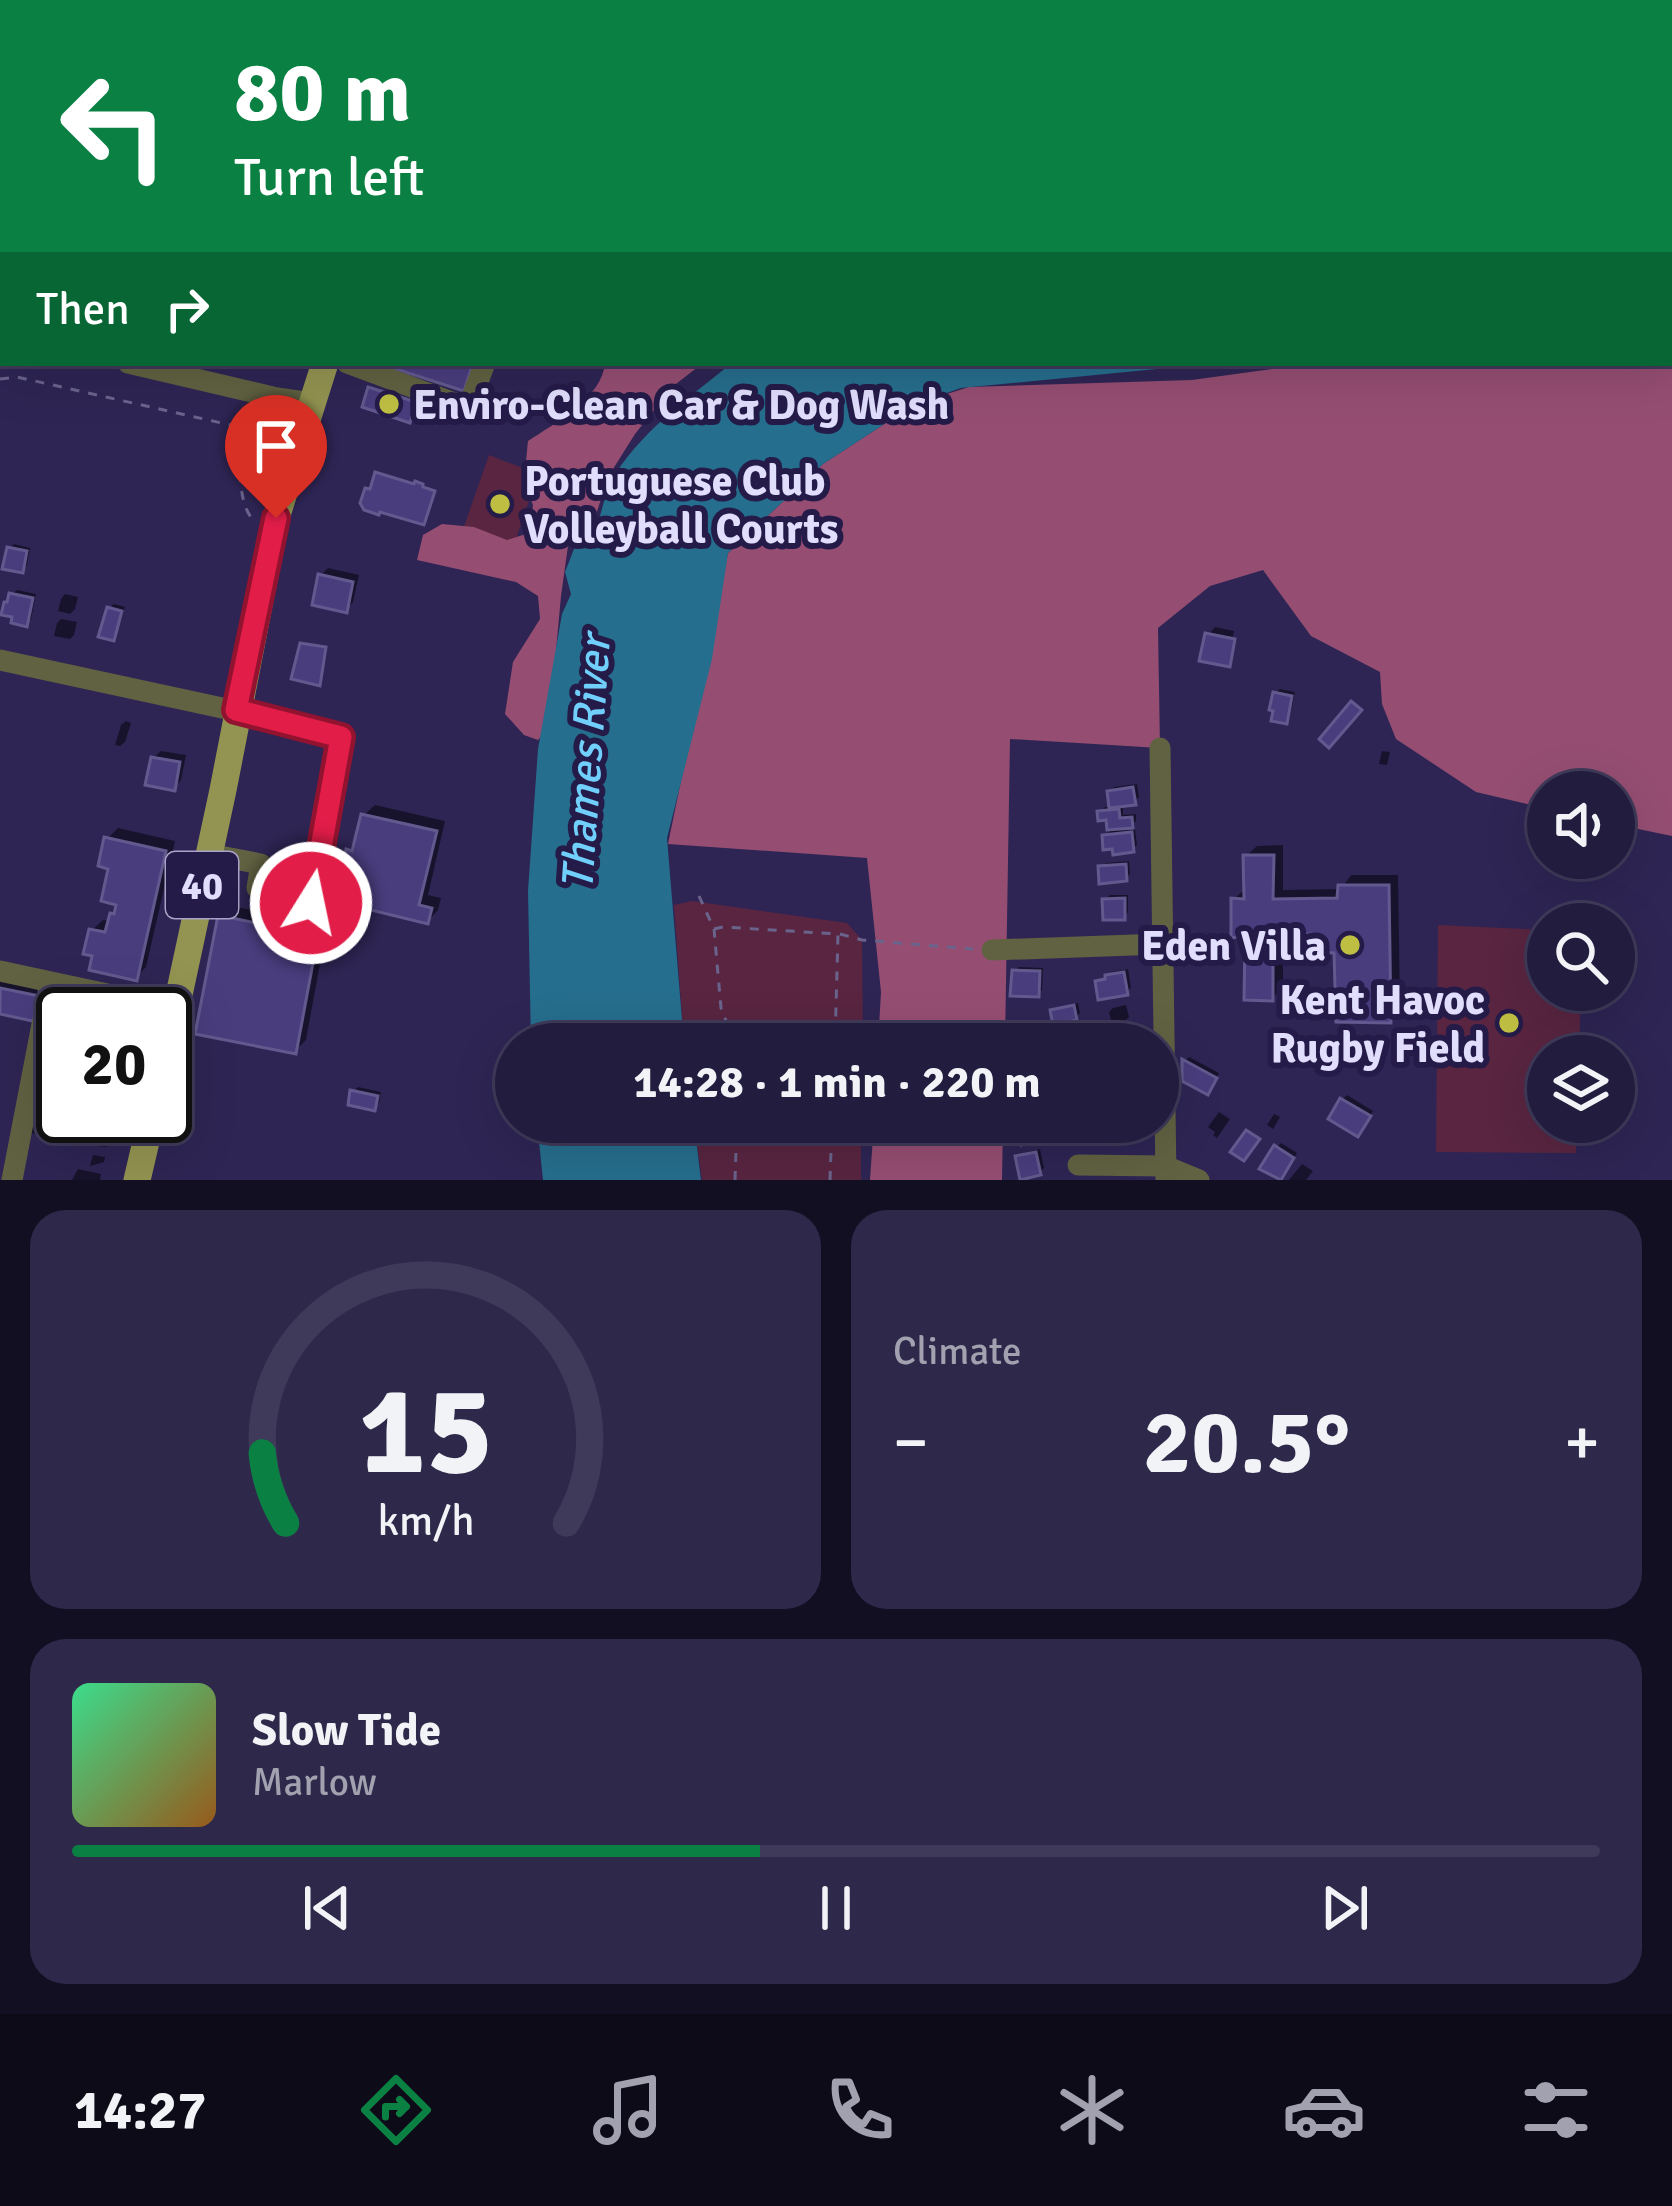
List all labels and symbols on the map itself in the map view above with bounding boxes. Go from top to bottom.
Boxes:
place label: Enviro-Clean Car & Dog Wash [413,380,949,431]
marker: Enviro-Clean Car & Dog Wash [376,391,402,417]
pin [225,395,327,518]
place label: Portuguese Club Volleyball Courts [524,456,838,555]
marker: Portuguese Club Volleyball Courts [487,491,513,517]
water label: Thames River [550,628,623,892]
position arrow [248,840,374,966]
road number: 40 [166,852,238,918]
place label: Eden Villa [1141,921,1326,972]
marker: Eden Villa [1337,932,1363,958]
place label: Kent Havoc Rugby Field [1270,975,1485,1074]
speed limit sign: 20 [36,987,192,1143]
marker: Kent Havoc Rugby Field [1496,1010,1522,1036]

